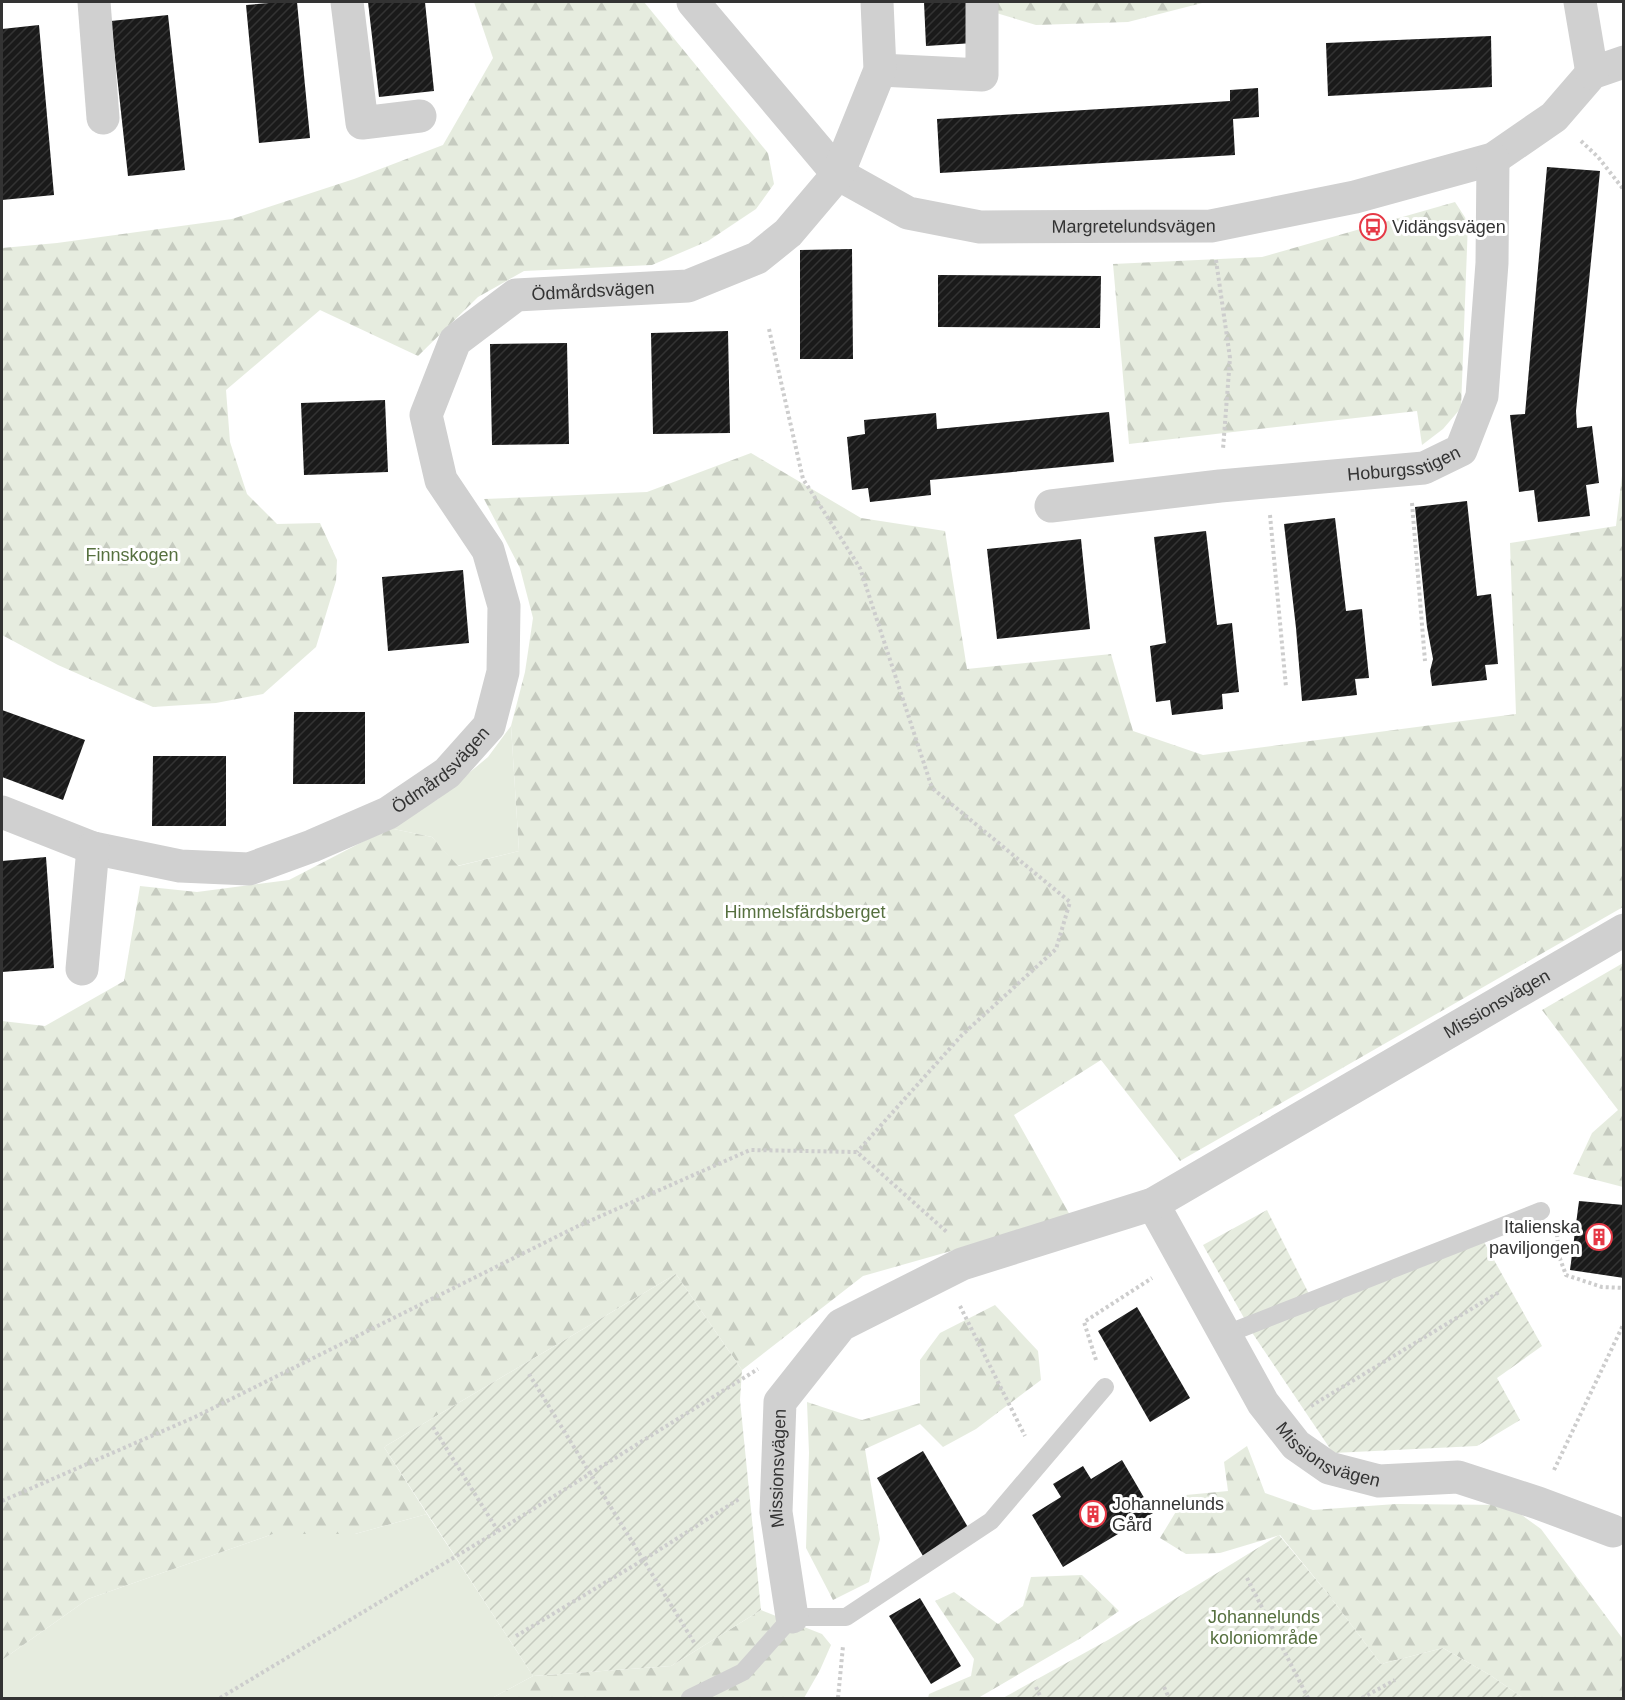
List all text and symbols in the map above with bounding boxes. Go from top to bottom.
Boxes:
bus stop icon: Vidängsvägen [1358,212,1388,242]
street label: Margretelundsvägen [1051,216,1216,237]
place label: Vidängsvägen [1392,217,1506,237]
street label: Ödmårdsvägen [531,278,655,304]
street label: Hoburgsstigen [1346,442,1464,485]
park label: Finnskogen [85,545,179,565]
street label: Ödmårdsvägen [388,723,493,817]
park label: Himmelsfärdsberget [724,902,886,922]
street label: Missionsvägen [1440,965,1553,1043]
place label: Italienska paviljongen [1489,1217,1581,1258]
building icon: Italienska paviljongen [1584,1222,1614,1252]
street label: Missionsvägen [766,1408,790,1529]
street label: Missionsvägen [1272,1418,1382,1491]
place label: Johannelunds Gård [1112,1494,1224,1535]
building icon: Johannelunds Gård [1078,1499,1108,1529]
park label: Johannelunds koloniområde [1208,1607,1320,1648]

